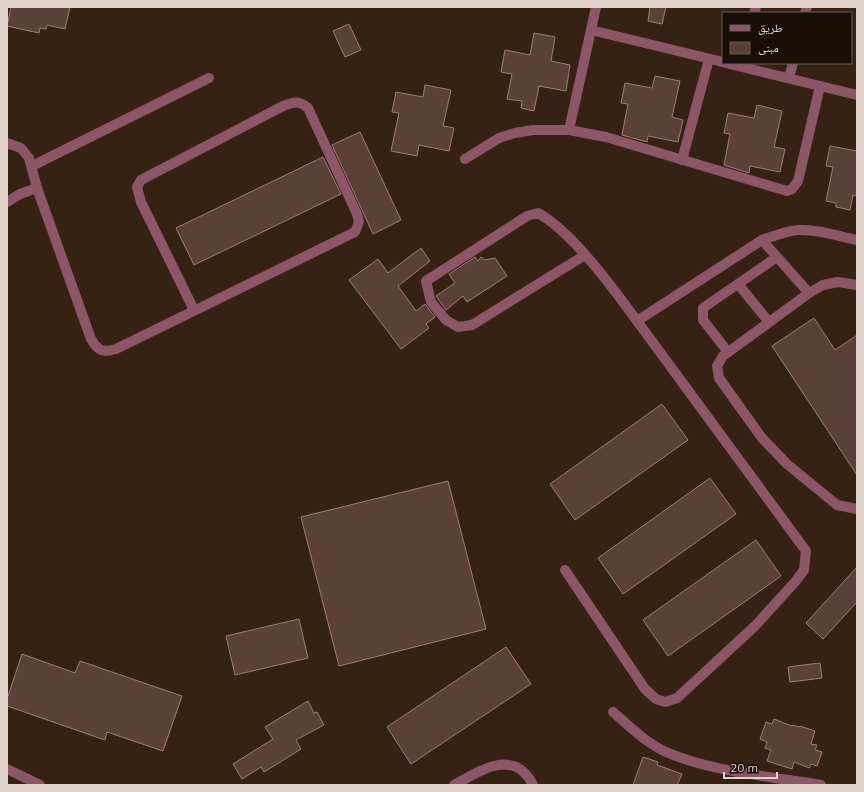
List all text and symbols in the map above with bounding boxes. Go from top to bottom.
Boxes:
legend [722,12,852,64]
text: طريق [758,20,783,35]
text: مبنى [758,40,779,55]
scale bar [724,754,777,780]
text: 20 m [730,760,758,775]

